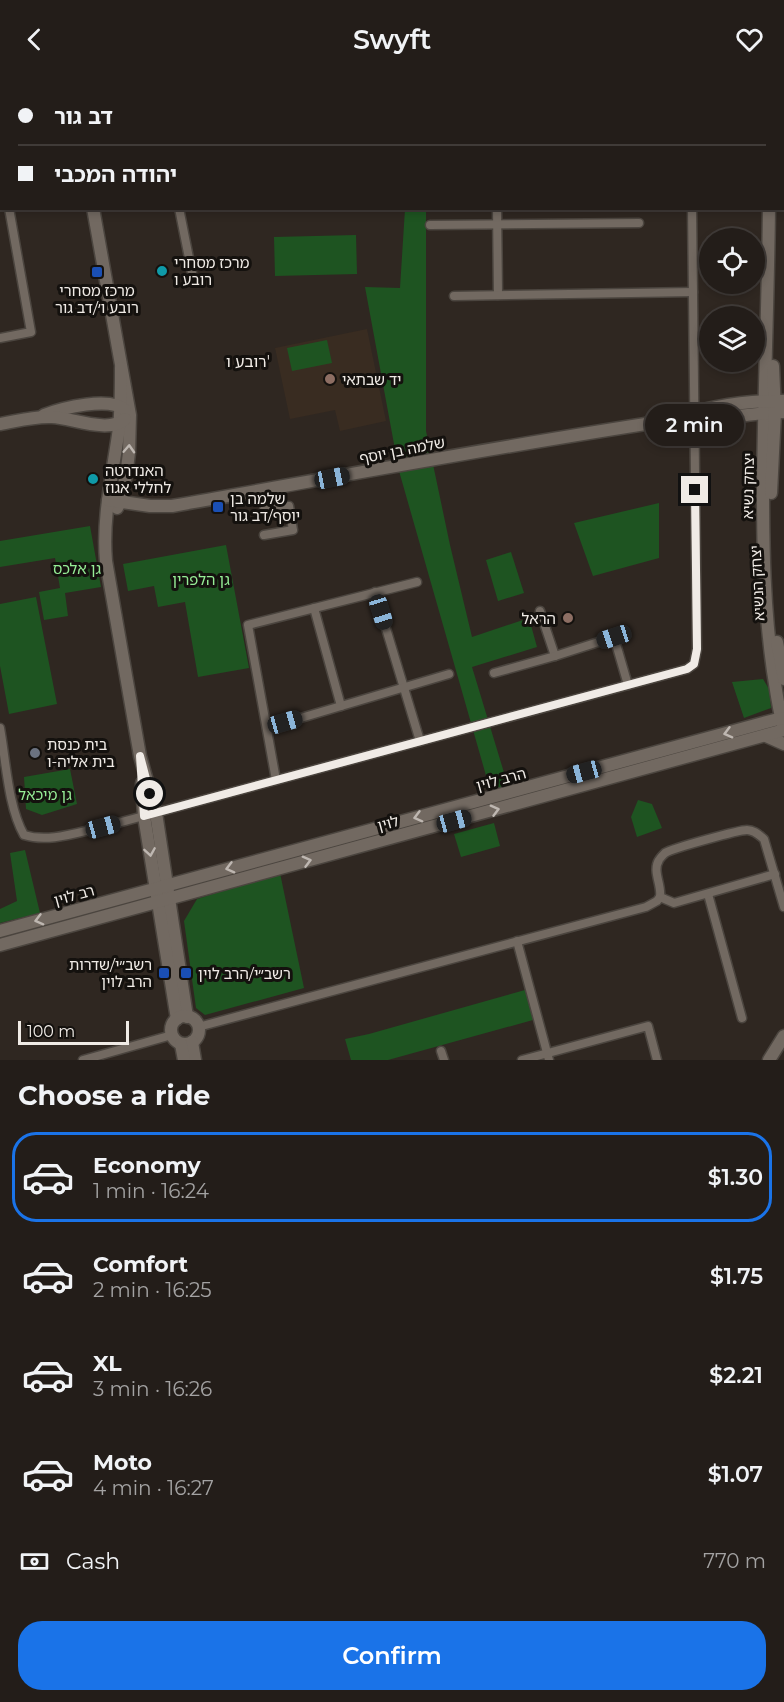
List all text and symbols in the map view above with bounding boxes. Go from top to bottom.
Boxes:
icon: back [18,23,51,56]
text: Swyft [353,23,431,56]
icon: heart [733,23,766,56]
text: דב גור [54,103,113,130]
text: יהודה המכבי [54,161,177,188]
map controls [699,228,765,372]
button: locate [699,228,765,294]
place label: מרכז מסחרי רובע ו [174,253,250,289]
marker: מרכז מסחרי רובע ו [155,264,169,278]
marker: מרכז מסחרי רובע ו׳/דב גור [90,265,104,279]
place label: מרכז מסחרי רובע ו׳/דב גור [55,281,139,317]
button: layers [699,306,765,372]
district label: רובע ו' [226,352,270,371]
place label: יד שבתאי [342,370,402,389]
marker: יד שבתאי [323,372,337,386]
callout: 2 min [646,403,744,445]
text: 2 min [666,413,723,437]
street label: שלמה בן יוסף [358,432,446,468]
one-way arrow [122,444,135,453]
street label: יצחק נשיא [738,453,758,519]
place label: האנדרטה לחללי אגוז [105,461,172,497]
car [313,466,351,490]
marker: האנדרטה לחללי אגוז [86,472,100,486]
route end [681,476,708,503]
place label: שלמה בן יוסף/דב גור [230,489,300,525]
marker: שלמה בן יוסף/דב גור [211,500,225,514]
street label: יצחק הנשיא [746,545,768,621]
park label: גן אלכס [53,559,102,578]
park label: גן הלפרין [172,570,230,589]
car [367,592,395,632]
place label: הראל [522,609,556,628]
marker: הראל [561,611,575,625]
car [594,623,634,651]
car [265,708,305,736]
one-way arrow [723,726,733,738]
place label: בית כנסת בית אליה-ו [47,735,115,771]
marker: בית כנסת בית אליה-ו [28,746,42,760]
car [564,759,604,785]
street label: הרב לוין [474,763,528,795]
route start [136,780,163,807]
park label: גן מיכאל [18,785,72,804]
one-way arrow [489,805,500,817]
car [434,808,474,834]
one-way arrow [413,810,423,823]
street label: לוין [375,811,401,835]
car [83,814,123,840]
one-way arrow [143,846,156,856]
one-way arrow [301,856,312,868]
one-way arrow [225,861,235,874]
street label: רב לוין [52,880,96,910]
one-way arrow [34,913,45,925]
place label: רשב״י/שדרות הרב לוין [69,955,152,991]
place label: רשב״י/הרב לוין [198,964,291,983]
marker: רשב״י/שדרות הרב לוין [157,966,171,980]
marker: רשב״י/הרב לוין [179,966,193,980]
scale bar [18,1018,129,1046]
text: 100 m [27,1022,75,1041]
text: Choose a ride [18,1079,210,1112]
icon: car [21,1150,75,1204]
text: Economy [93,1152,201,1179]
text: $1.30 [708,1164,763,1191]
text: 1 min · 16:24 [93,1179,209,1203]
icon: car [21,1249,75,1303]
text: Comfort [93,1251,188,1278]
text: $1.75 [710,1263,763,1290]
text: 2 min · 16:25 [93,1278,212,1302]
icon: car [21,1348,75,1402]
text: XL [93,1350,122,1377]
text: $2.21 [709,1362,763,1389]
text: 3 min · 16:26 [93,1377,212,1401]
icon: car [21,1447,75,1501]
text: Moto [93,1449,152,1476]
text: $1.07 [708,1461,763,1488]
text: 4 min · 16:27 [93,1476,214,1500]
icon: cash [18,1545,51,1578]
text: Cash [66,1548,120,1575]
text: 770 m [703,1549,766,1573]
button: Confirm [18,1621,766,1690]

